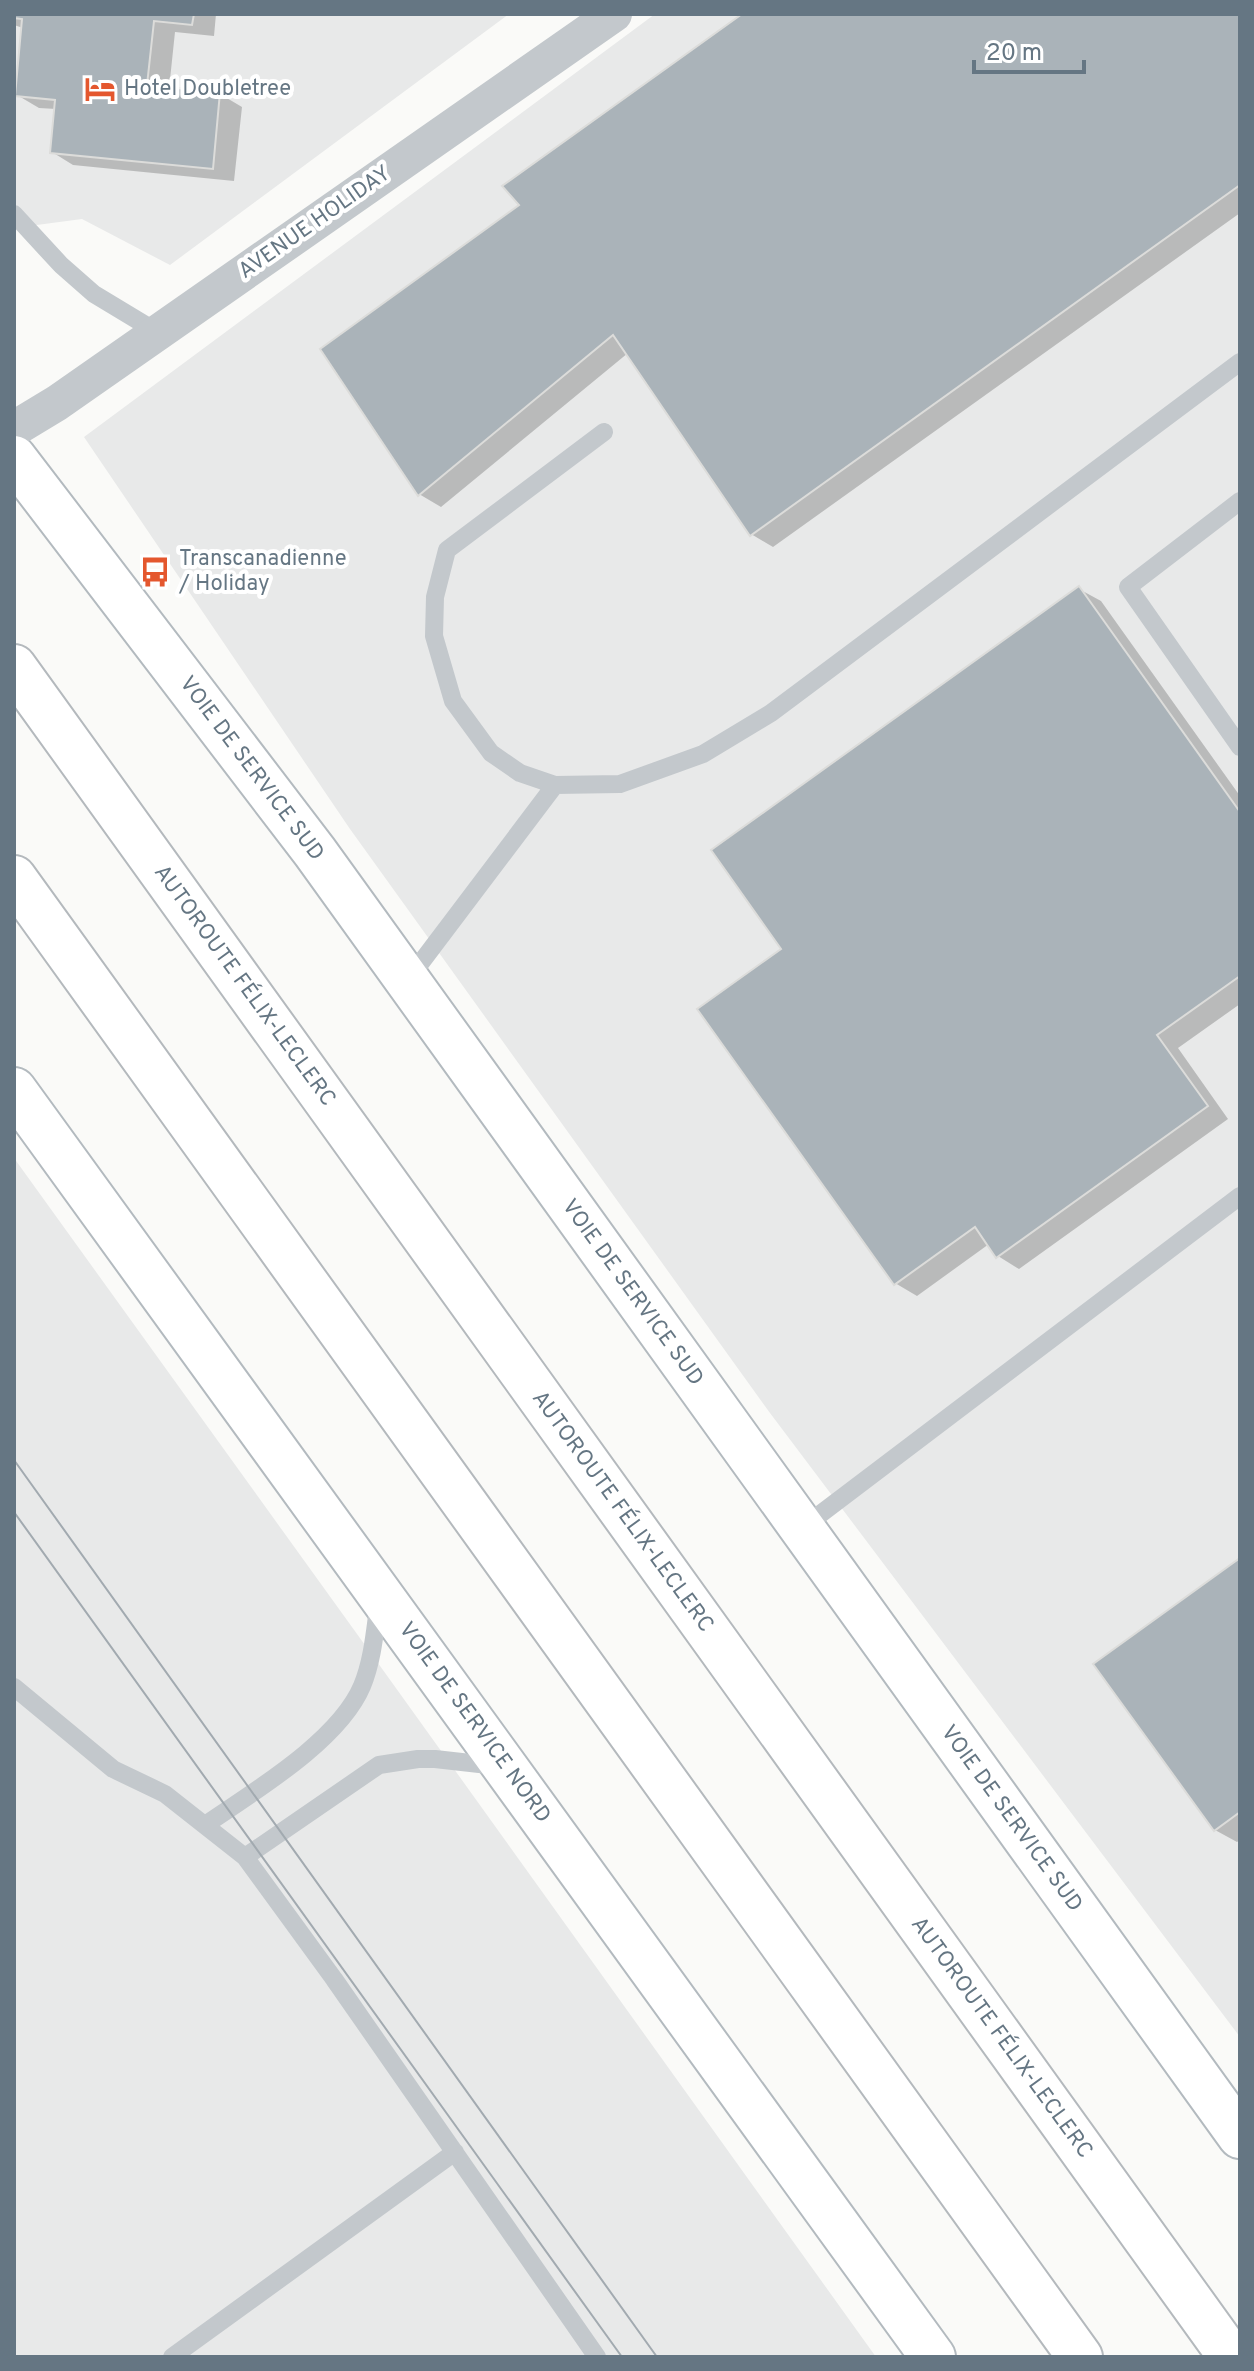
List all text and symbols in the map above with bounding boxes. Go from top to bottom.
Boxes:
scale bar [974,24,1084,74]
text: 20 m [986,39,1042,69]
hotel icon: Hotel Doubletree [83,72,117,106]
place label: Hotel Doubletree [124,76,291,103]
street label: AVENUE HOLIDAY [234,160,396,286]
place label: Transcanadienne / Holiday [178,546,347,598]
bus stop icon: Transcanadienne / Holiday [138,555,172,589]
street label: VOIE DE SERVICE SUD [173,671,329,867]
street label: AUTOROUTE FÉLIX-LECLERC [147,859,342,1112]
street label: VOIE DE SERVICE SUD [555,1194,709,1392]
street label: AUTOROUTE FÉLIX-LECLERC [525,1385,720,1638]
street label: VOIE DE SERVICE NORD [392,1617,556,1829]
street label: VOIE DE SERVICE SUD [934,1720,1088,1918]
street label: AUTOROUTE FÉLIX-LECLERC [904,1911,1099,2164]

